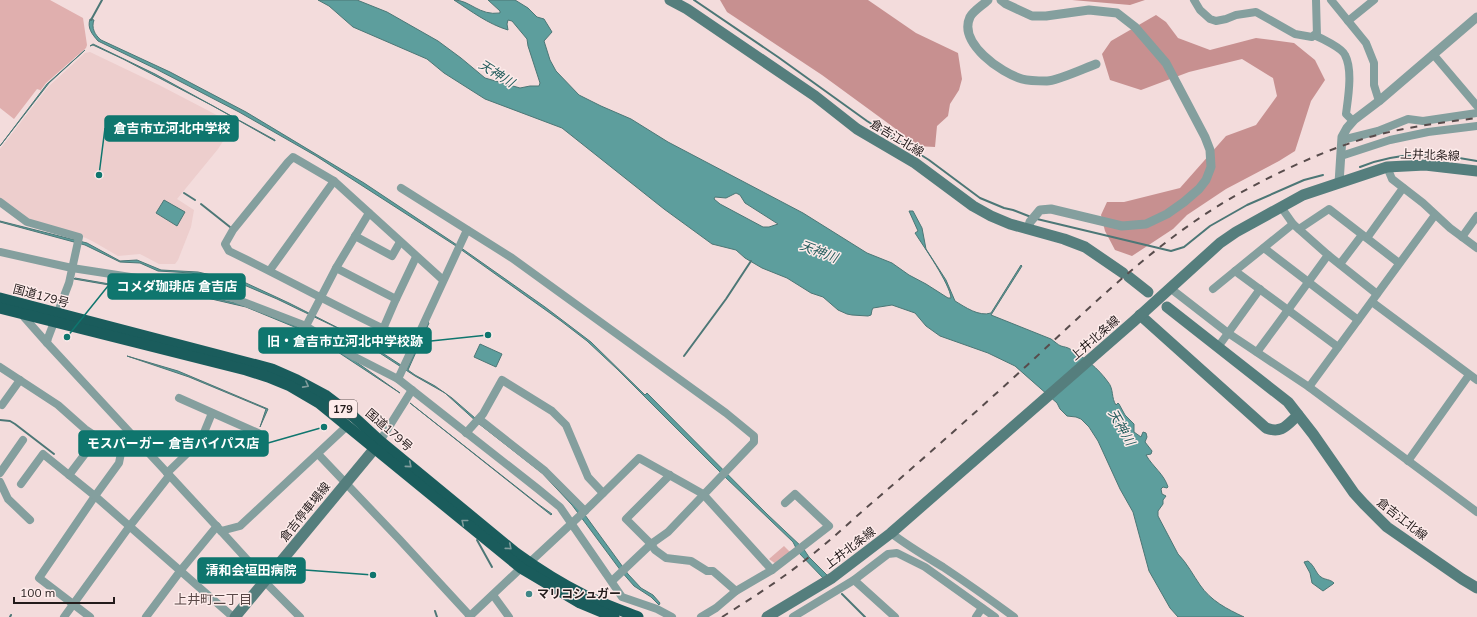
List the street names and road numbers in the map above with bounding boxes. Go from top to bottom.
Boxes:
street label: 倉吉江北線 [868,116,927,159]
street label: 上井北条線 [1400,146,1460,163]
street label: 国道179号 [11,281,71,310]
street label: 上井北条線 [1067,312,1122,363]
road number: 179 [329,400,357,418]
street label: 国道179号 [363,405,416,454]
street label: 倉吉停車場線 [276,479,333,544]
street label: 倉吉江北線 [1374,494,1431,543]
street label: 上井北条線 [821,524,878,572]

